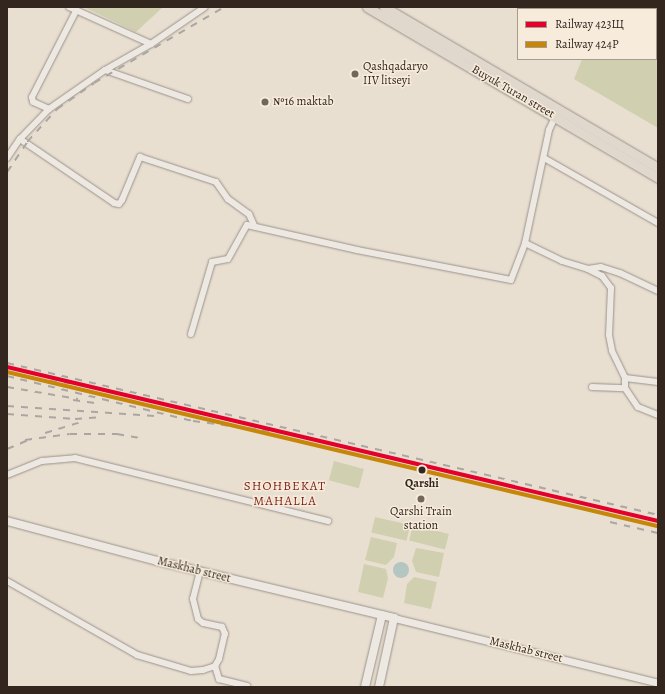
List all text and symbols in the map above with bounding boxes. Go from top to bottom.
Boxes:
legend [517,8,657,60]
text: Railway 423Щ [555,16,624,32]
text: Railway 424Р [555,36,619,52]
place label: Qashqadaryo IIV litseyi [363,60,428,88]
street label: Buyuk Turan street [469,62,557,122]
marker: Qashqadaryo IIV litseyi [350,69,360,79]
place label: №16 maktab [273,95,334,109]
marker: №16 maktab [260,97,270,107]
marker: Qarshi [416,464,428,476]
place label: Qarshi [405,477,439,491]
district label: SHOHBEKAT MAHALLA [244,479,326,510]
marker: Qarshi Train station [416,494,426,504]
place label: Qarshi Train station [390,505,452,533]
street label: Maskhab street [156,554,232,586]
street label: Maskhab street [488,634,564,666]

